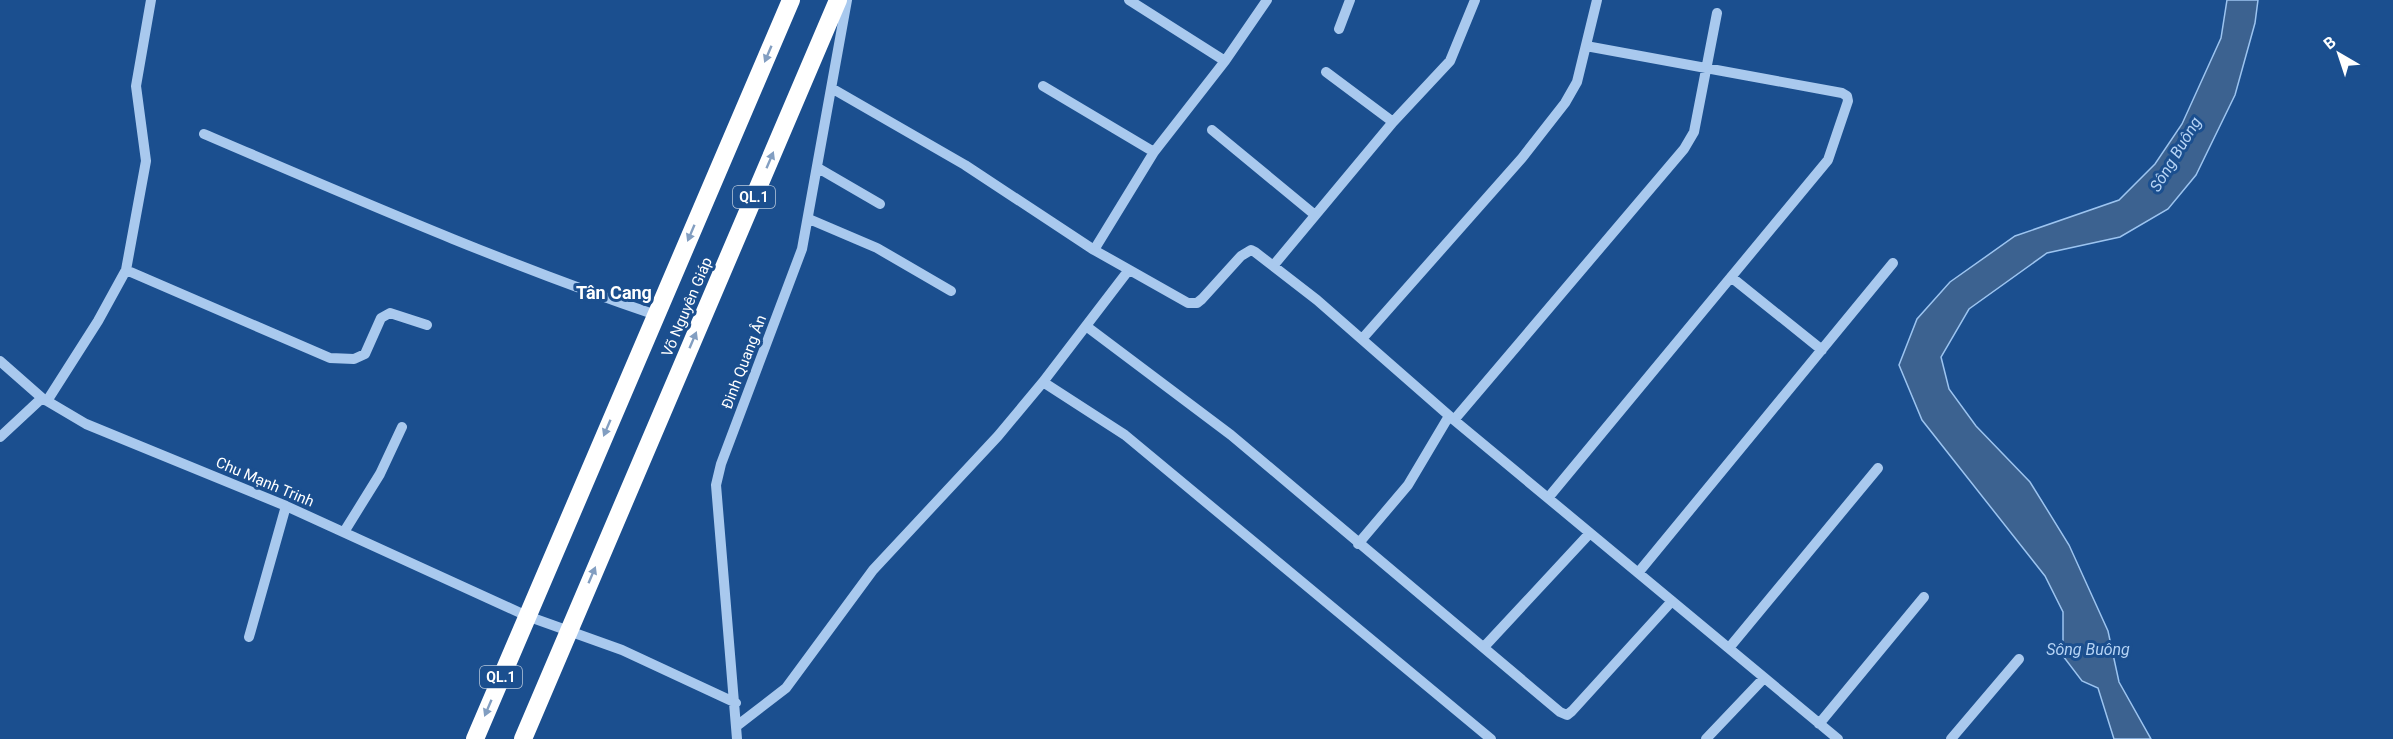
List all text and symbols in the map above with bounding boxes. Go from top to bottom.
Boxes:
north arrow [2309,24,2369,84]
text: B [2320,32,2340,53]
one-way arrow [763,45,772,62]
water label: Sông Buông [2146,113,2205,195]
one-way arrow [765,151,775,169]
road number: QL.1 [733,186,775,208]
one-way arrow [686,224,695,242]
street label: Võ Nguyên Giáp [658,255,716,359]
district label: Tân Cang [576,282,652,303]
street label: Đinh Quang Ân [718,312,770,412]
one-way arrow [688,330,698,348]
one-way arrow [602,419,612,437]
street label: Chu Mạnh Trinh [213,453,317,511]
one-way arrow [588,567,597,584]
water label: Sông Buông [2046,640,2130,659]
road number: QL.1 [480,666,522,688]
one-way arrow [483,699,492,717]

